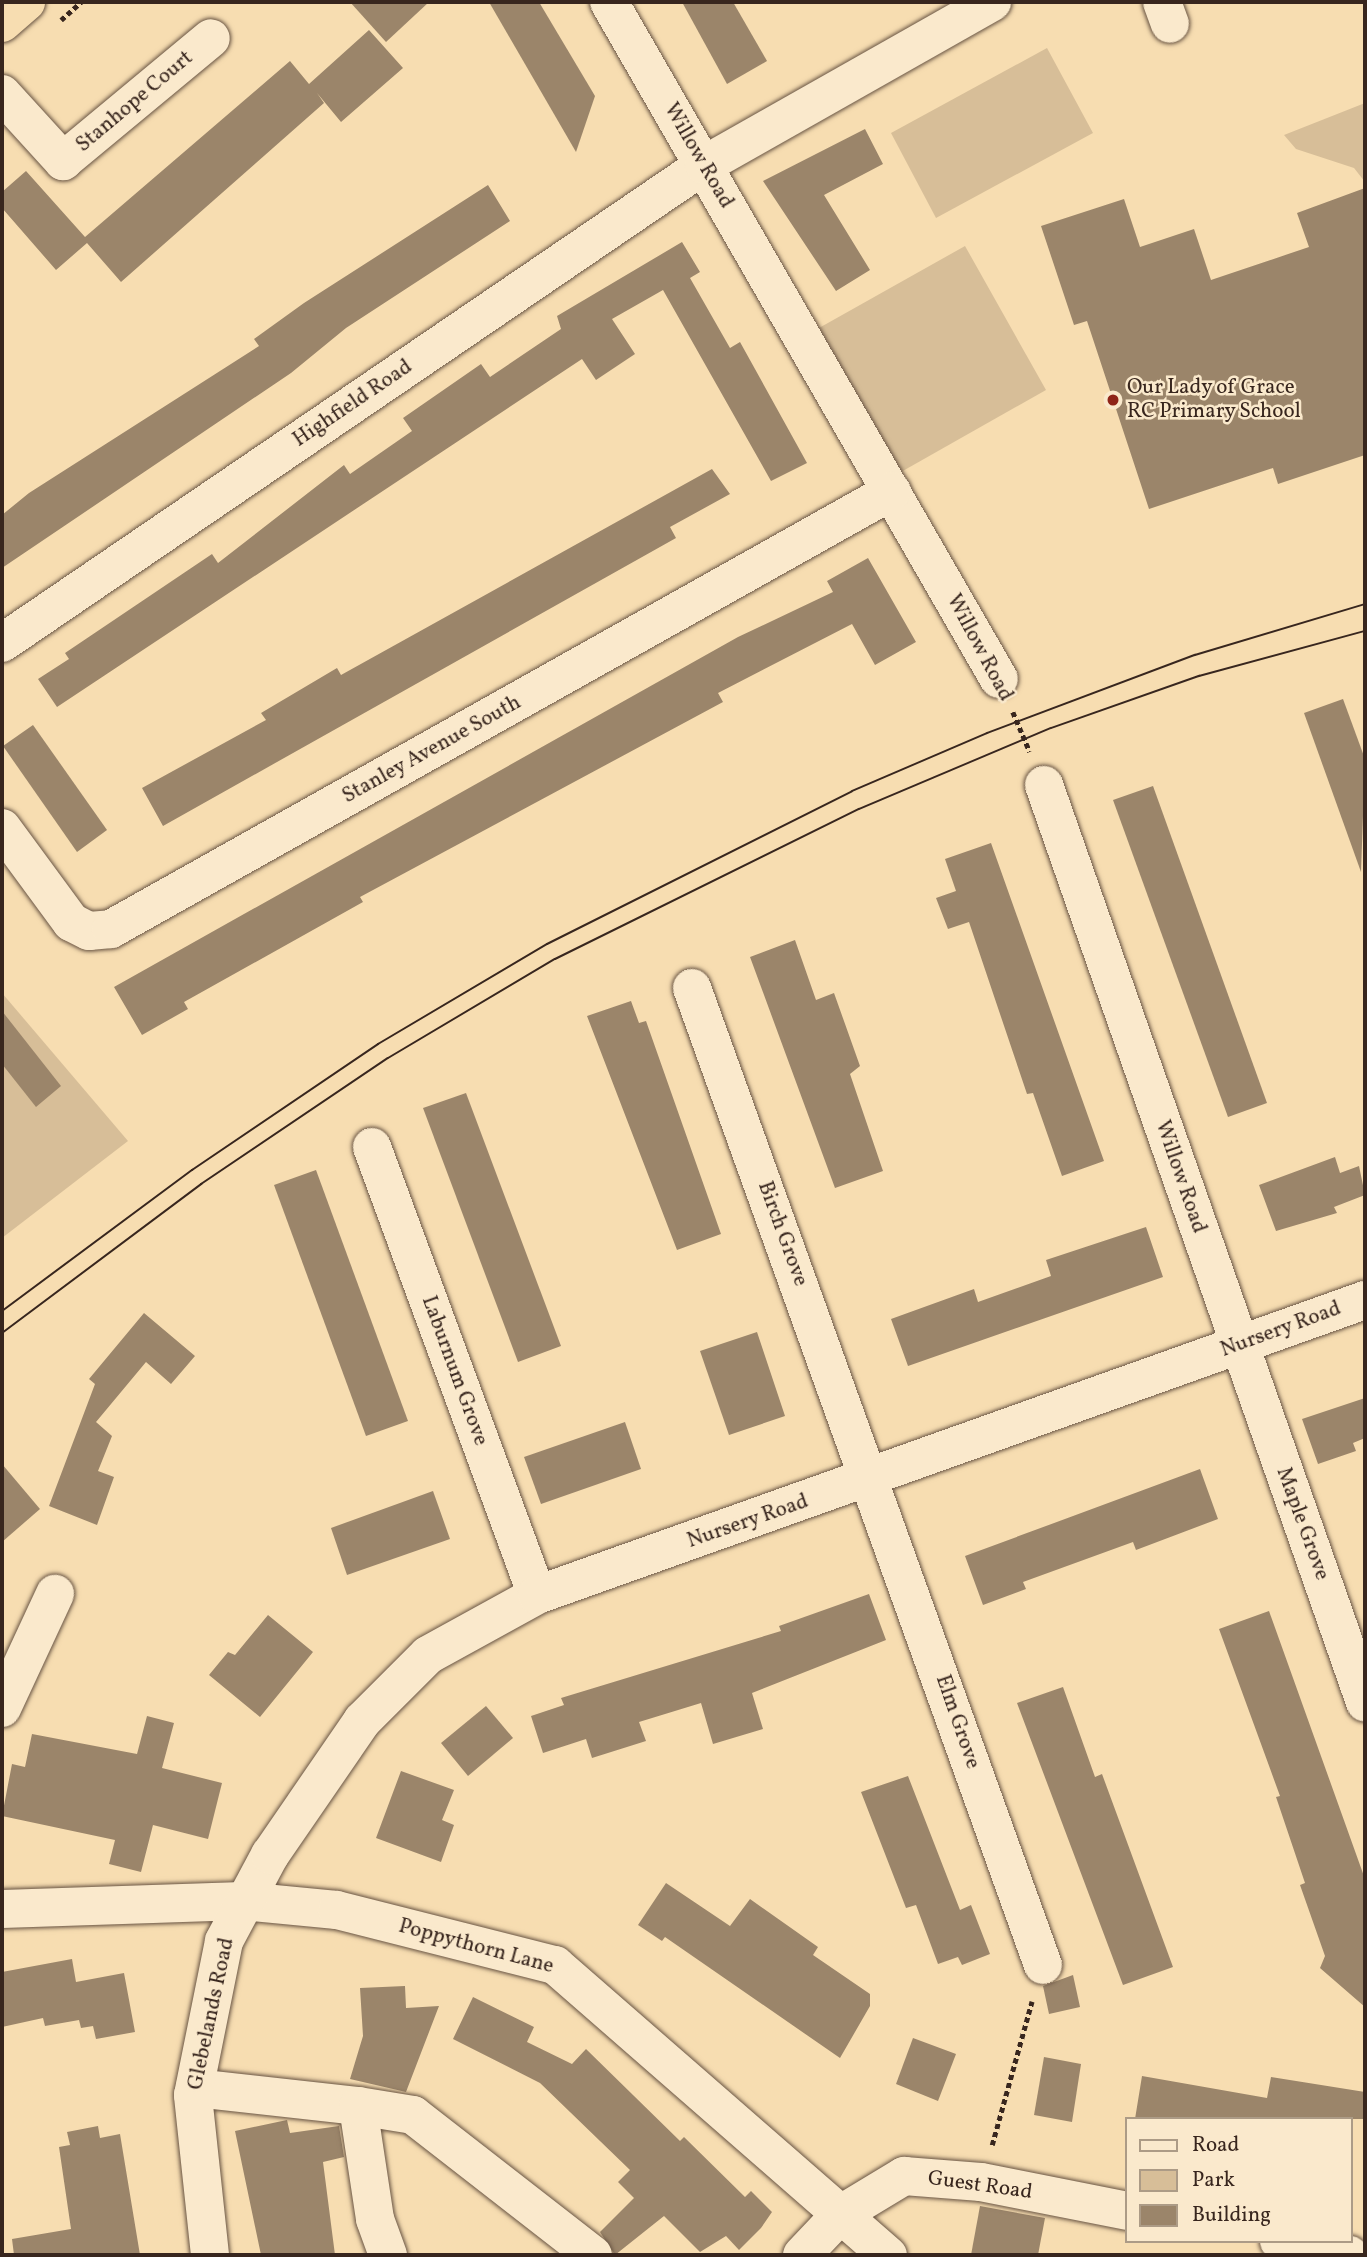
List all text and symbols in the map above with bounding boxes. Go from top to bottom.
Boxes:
street label: Stanhope Court [71,46,199,158]
street label: Willow Road [658,99,738,213]
street label: Highfield Road [289,355,417,453]
place label: Our Lady of Grace RC Primary School [1127,375,1301,425]
marker: Our Lady of Grace RC Primary School [1105,392,1121,408]
street label: Willow Road [940,590,1018,706]
street label: Stanley Avenue South [338,690,526,810]
street label: Willow Road [1149,1117,1211,1237]
street label: Birch Grove [751,1178,813,1290]
street label: Laburnum Grove [415,1293,493,1449]
street label: Nursery Road [1217,1296,1345,1364]
street label: Maple Grove [1270,1464,1334,1584]
street label: Nursery Road [684,1489,812,1555]
street label: Elm Grove [929,1672,985,1772]
street label: Poppythorn Lane [396,1914,556,1980]
street label: Glebelands Road [184,1936,240,2092]
legend [1126,2117,1353,2243]
text: Road [1192,2131,1239,2160]
street label: Guest Road [926,2166,1034,2206]
text: Park [1192,2166,1235,2195]
text: Building [1192,2201,1271,2230]

